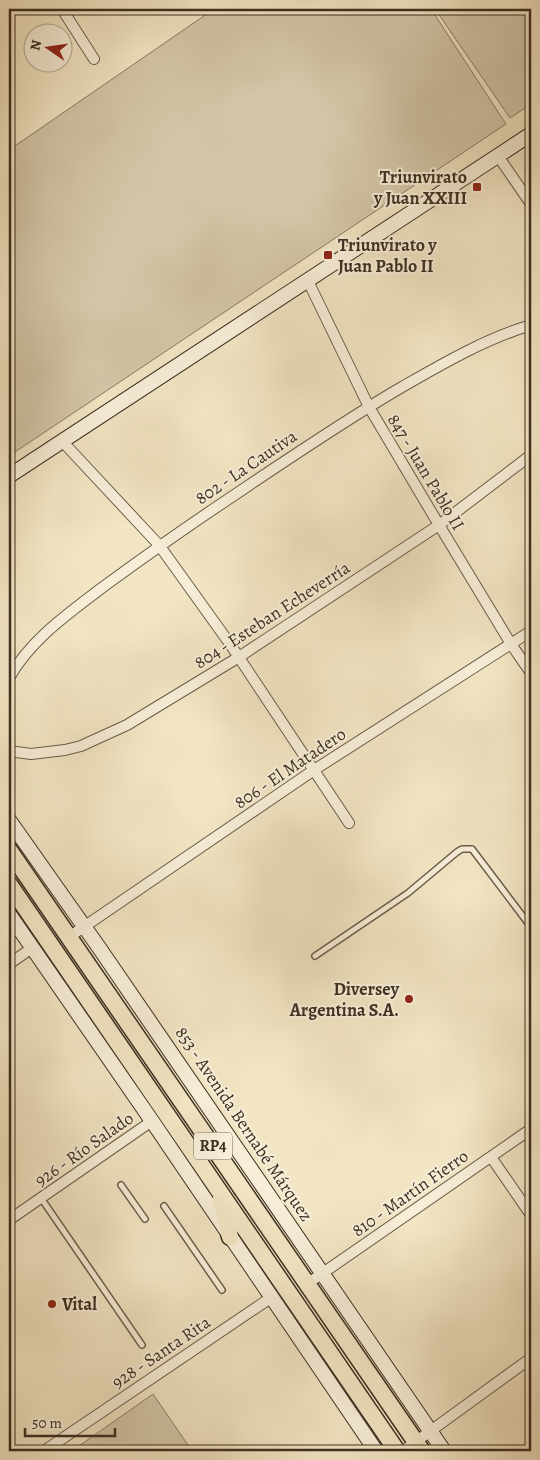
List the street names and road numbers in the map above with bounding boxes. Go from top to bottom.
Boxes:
street label: 847 - Juan Pablo II [382,409,470,535]
street label: 802 - La Cautiva [190,424,302,510]
street label: 804 - Esteban Echeverría [190,555,355,674]
street label: 806 - El Matadero [230,722,350,814]
street label: 853 - Avenida Bernabé Márquez [170,1022,318,1226]
street label: 926 - Río Salado [30,1106,138,1192]
road number: RP4 [194,1132,232,1160]
street label: 810 - Martín Fierro [347,1144,473,1242]
street label: 928 - Santa Rita [107,1310,216,1394]

